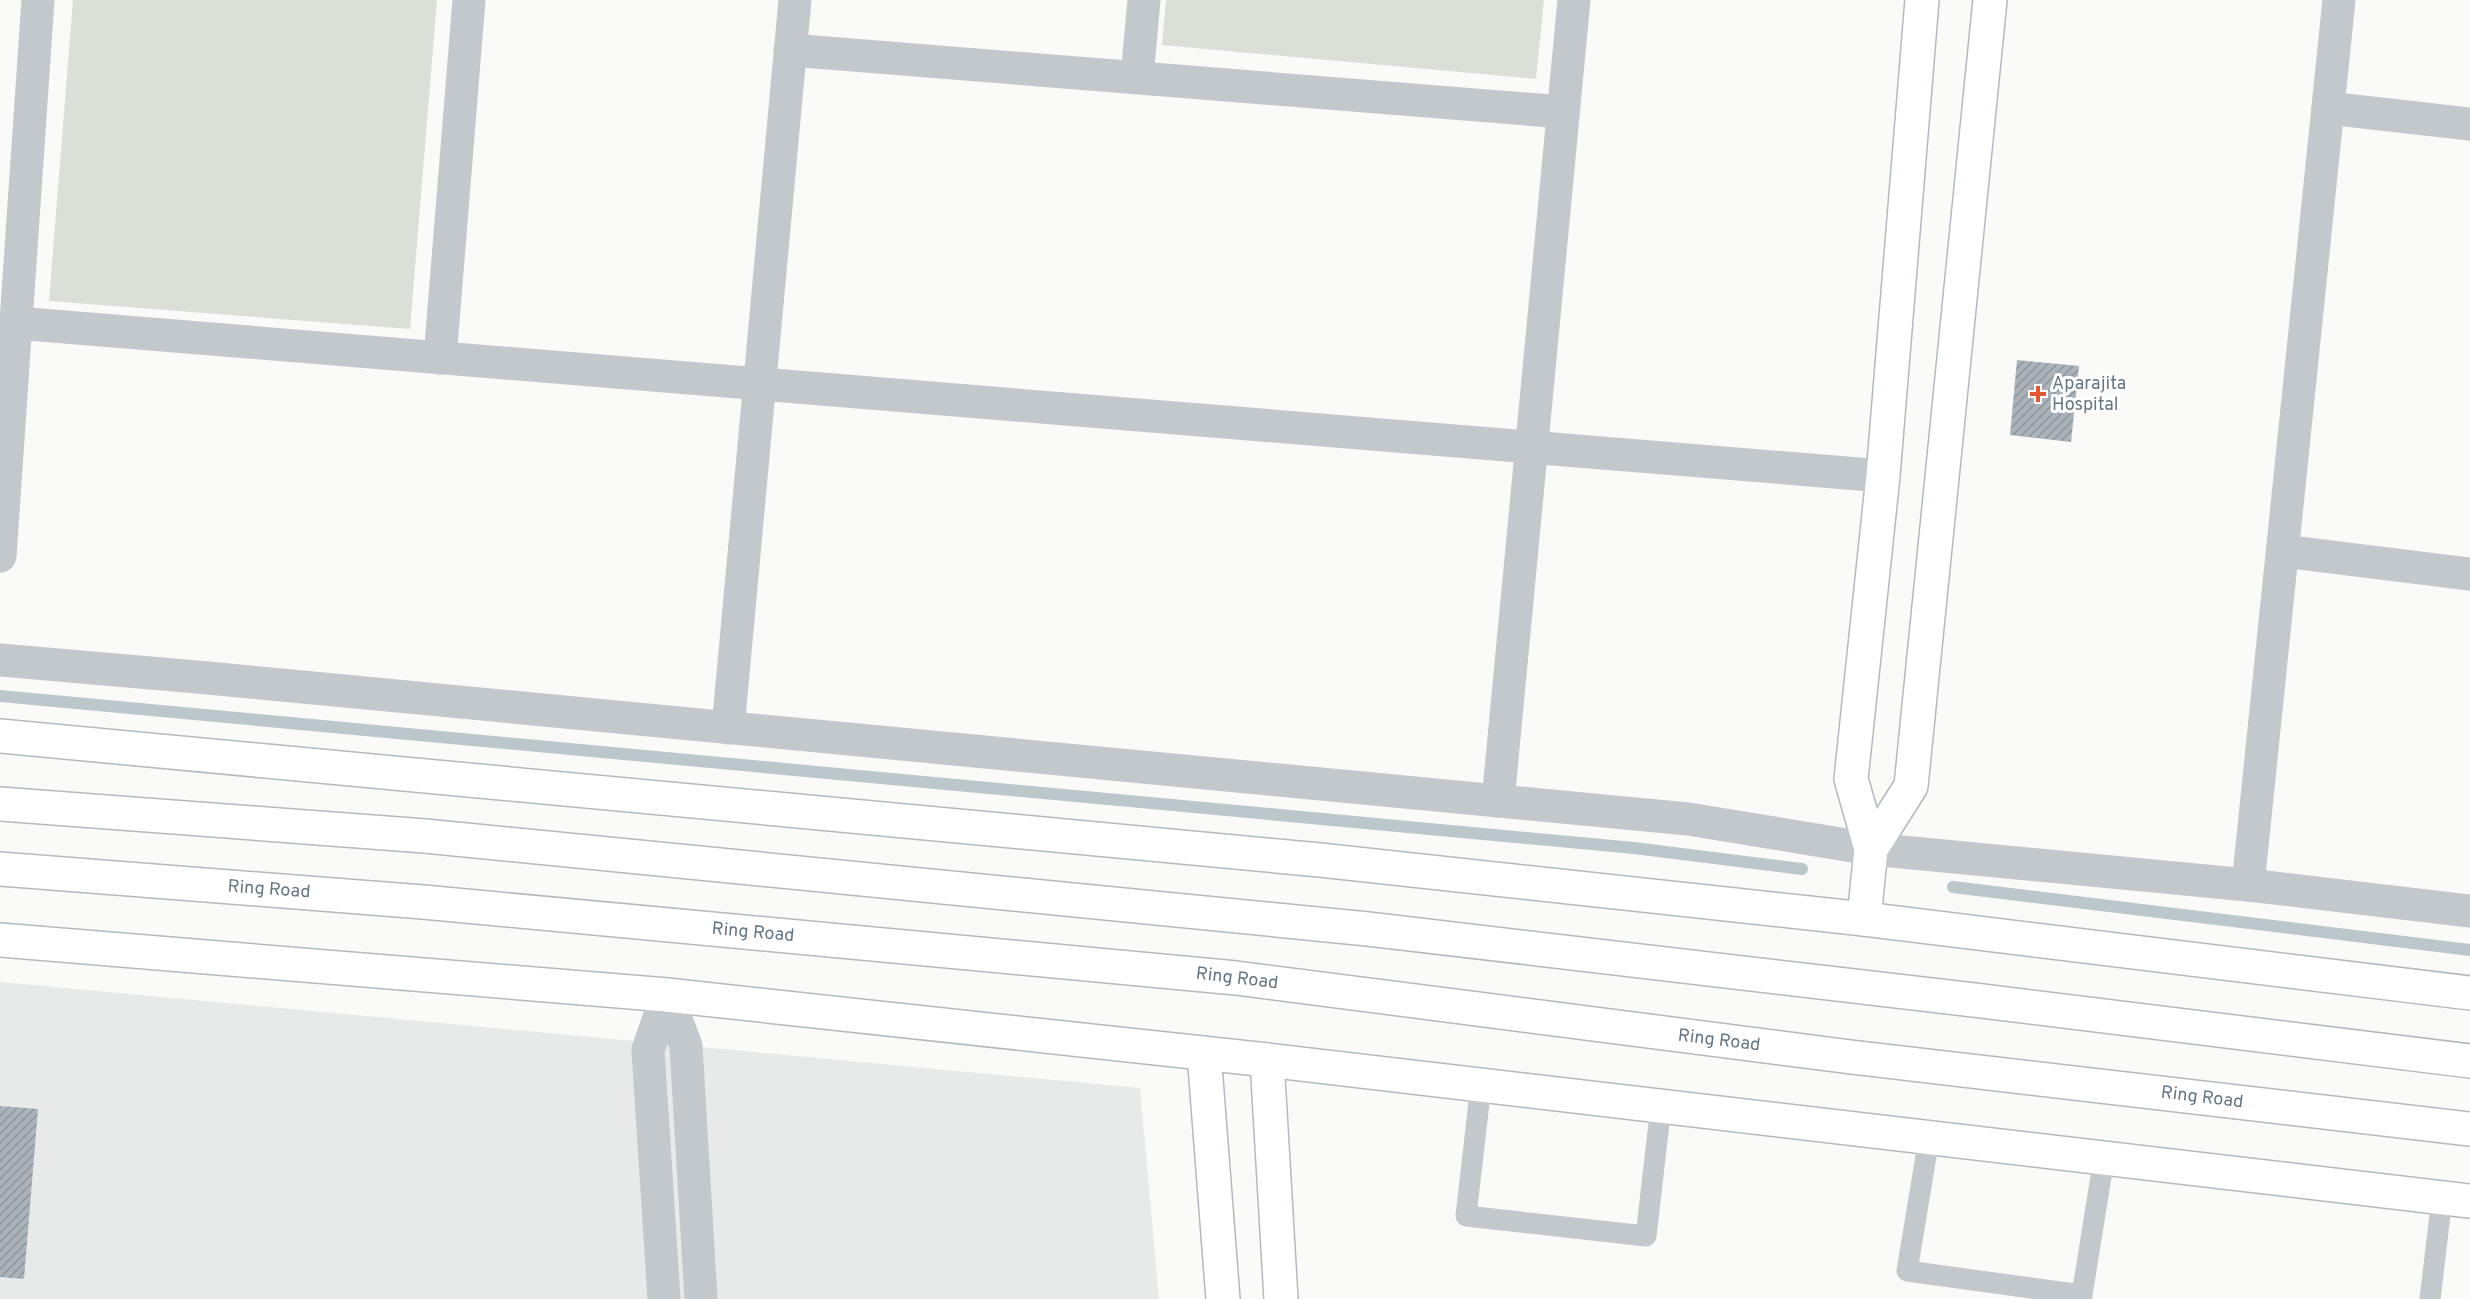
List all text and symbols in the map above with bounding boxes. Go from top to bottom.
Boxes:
place label: Aparajita Hospital [2052,373,2126,417]
marker: Aparajita Hospital [2029,385,2047,403]
street label: Ring Road [227,876,311,904]
street label: Ring Road [711,918,795,948]
street label: Ring Road [1194,963,1280,995]
street label: Ring Road [1676,1025,1762,1057]
street label: Ring Road [2159,1082,2245,1114]

